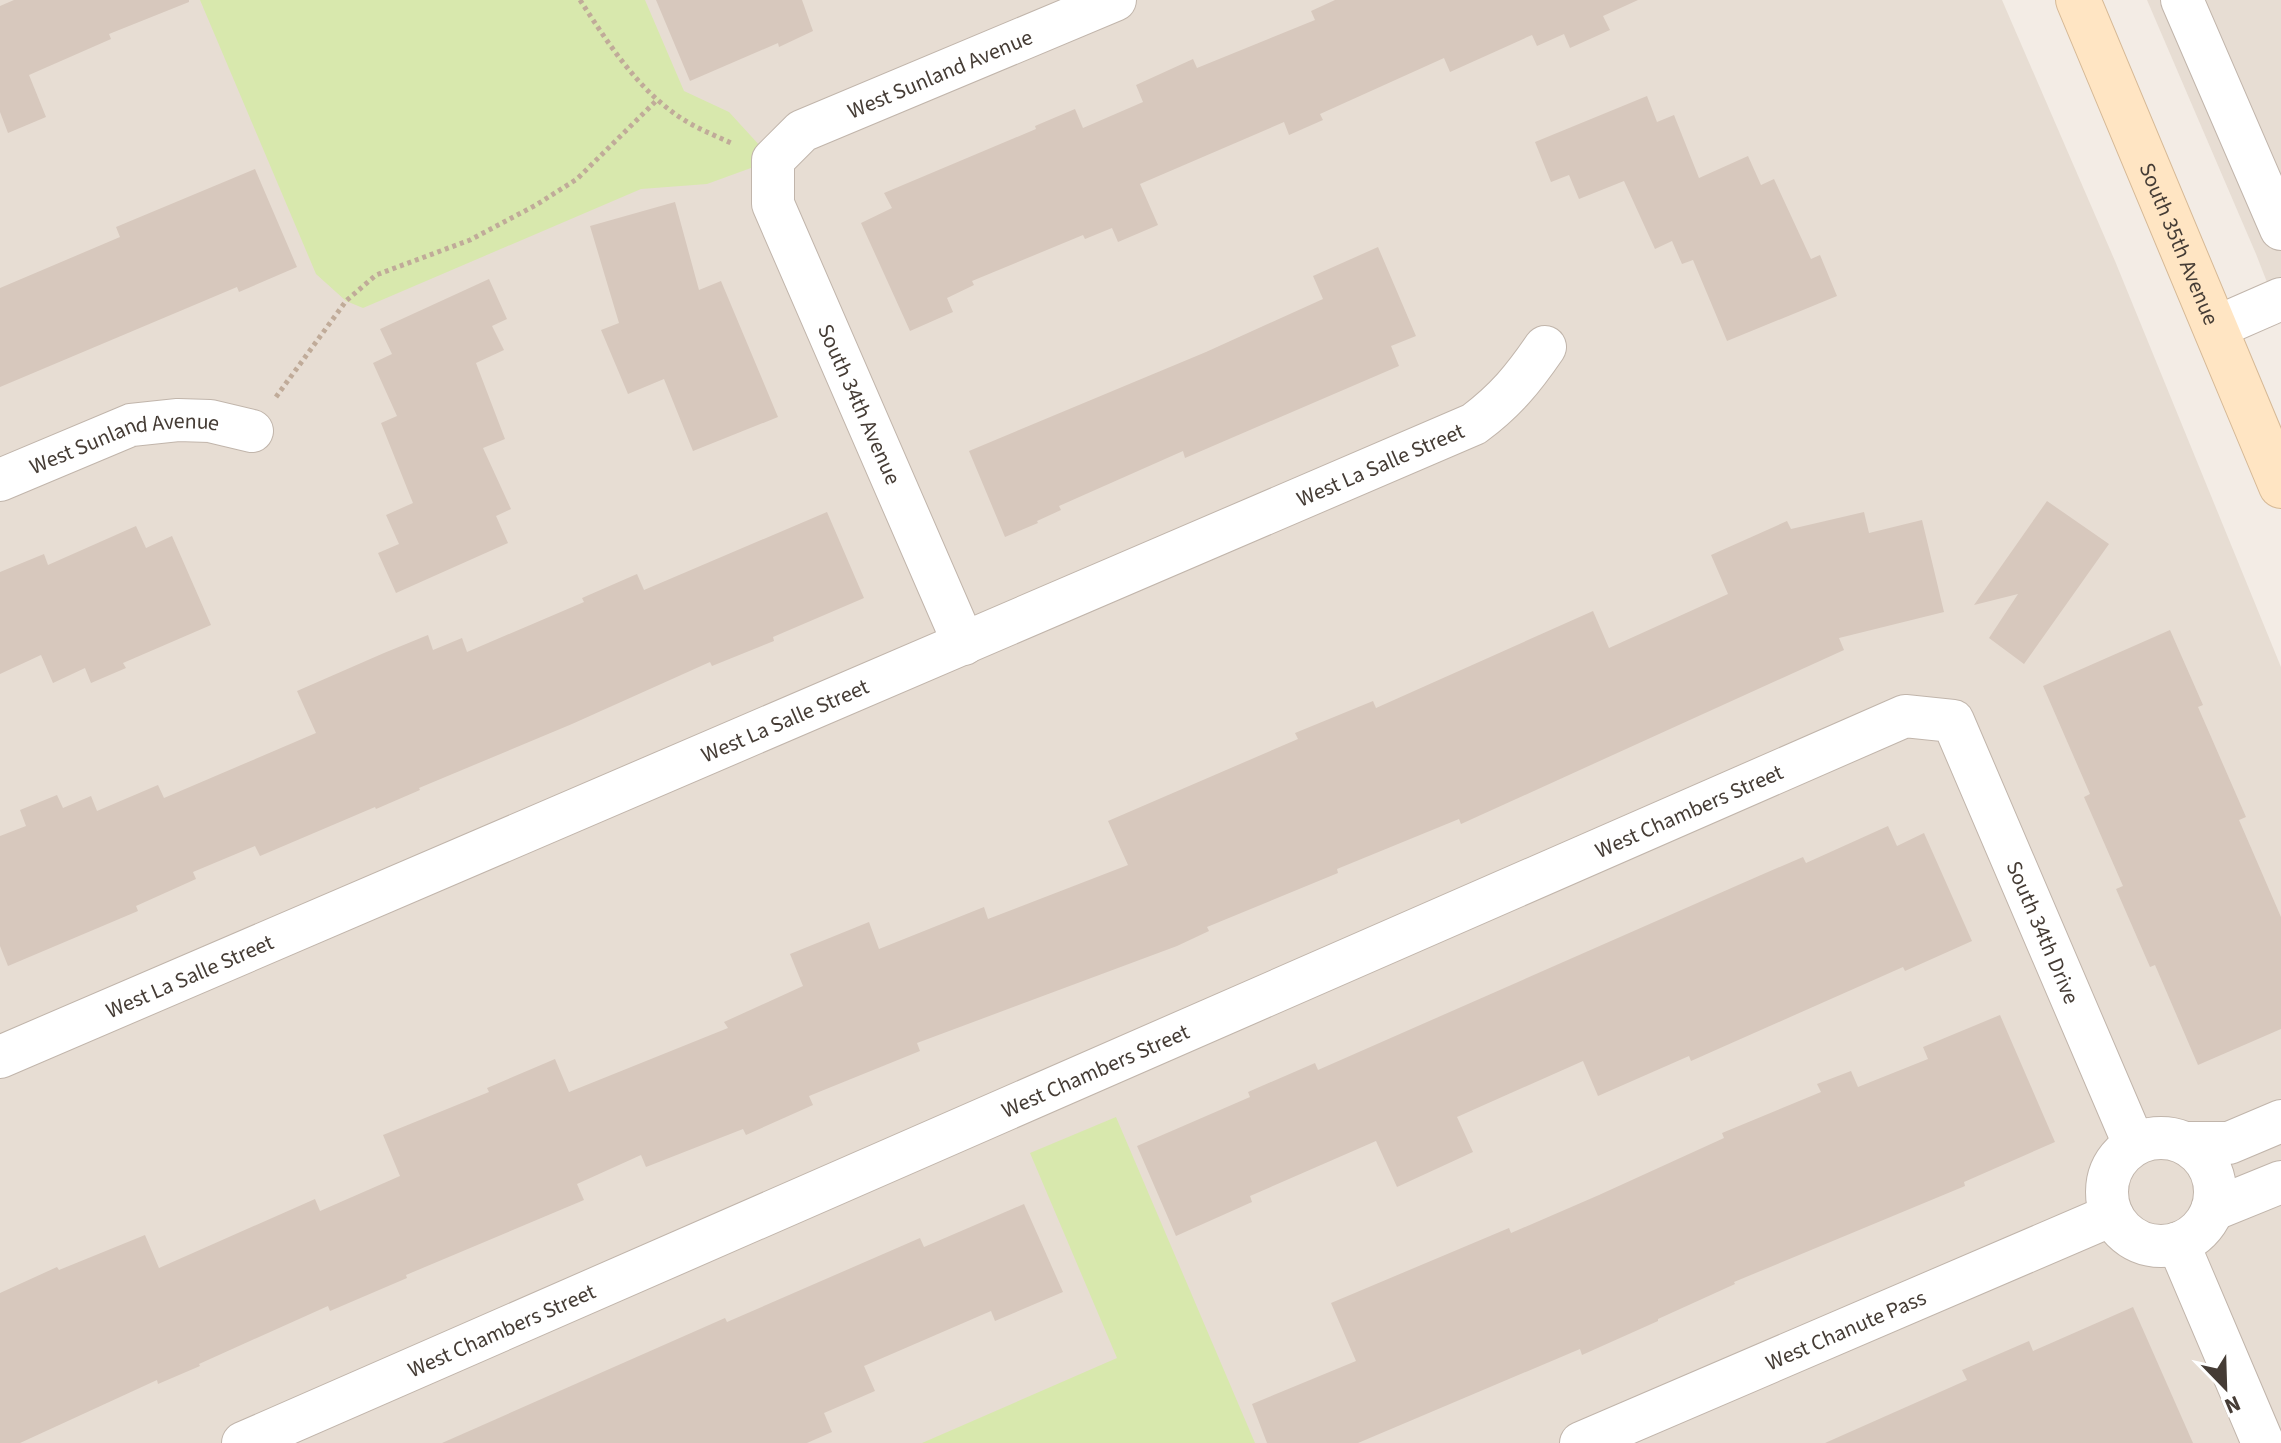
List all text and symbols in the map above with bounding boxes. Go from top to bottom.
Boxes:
street label: West Sunland Avenue [843,21,1038,127]
street label: South 35th Avenue [2131,158,2227,330]
street label: South 34th Avenue [809,319,909,490]
street label: West Sunland Avenue [25,405,223,483]
street label: West La Salle Street [1292,415,1470,515]
street label: West La Salle Street [696,671,874,771]
street label: West Chambers Street [1590,756,1789,867]
street label: South 34th Drive [1998,856,2087,1009]
street label: West La Salle Street [101,926,279,1027]
street label: West Chambers Street [996,1016,1195,1126]
street label: West Chambers Street [403,1276,601,1386]
street label: West Chanute Pass [1761,1282,1931,1379]
north arrow [2185,1347,2265,1427]
text: N [2219,1387,2245,1422]

